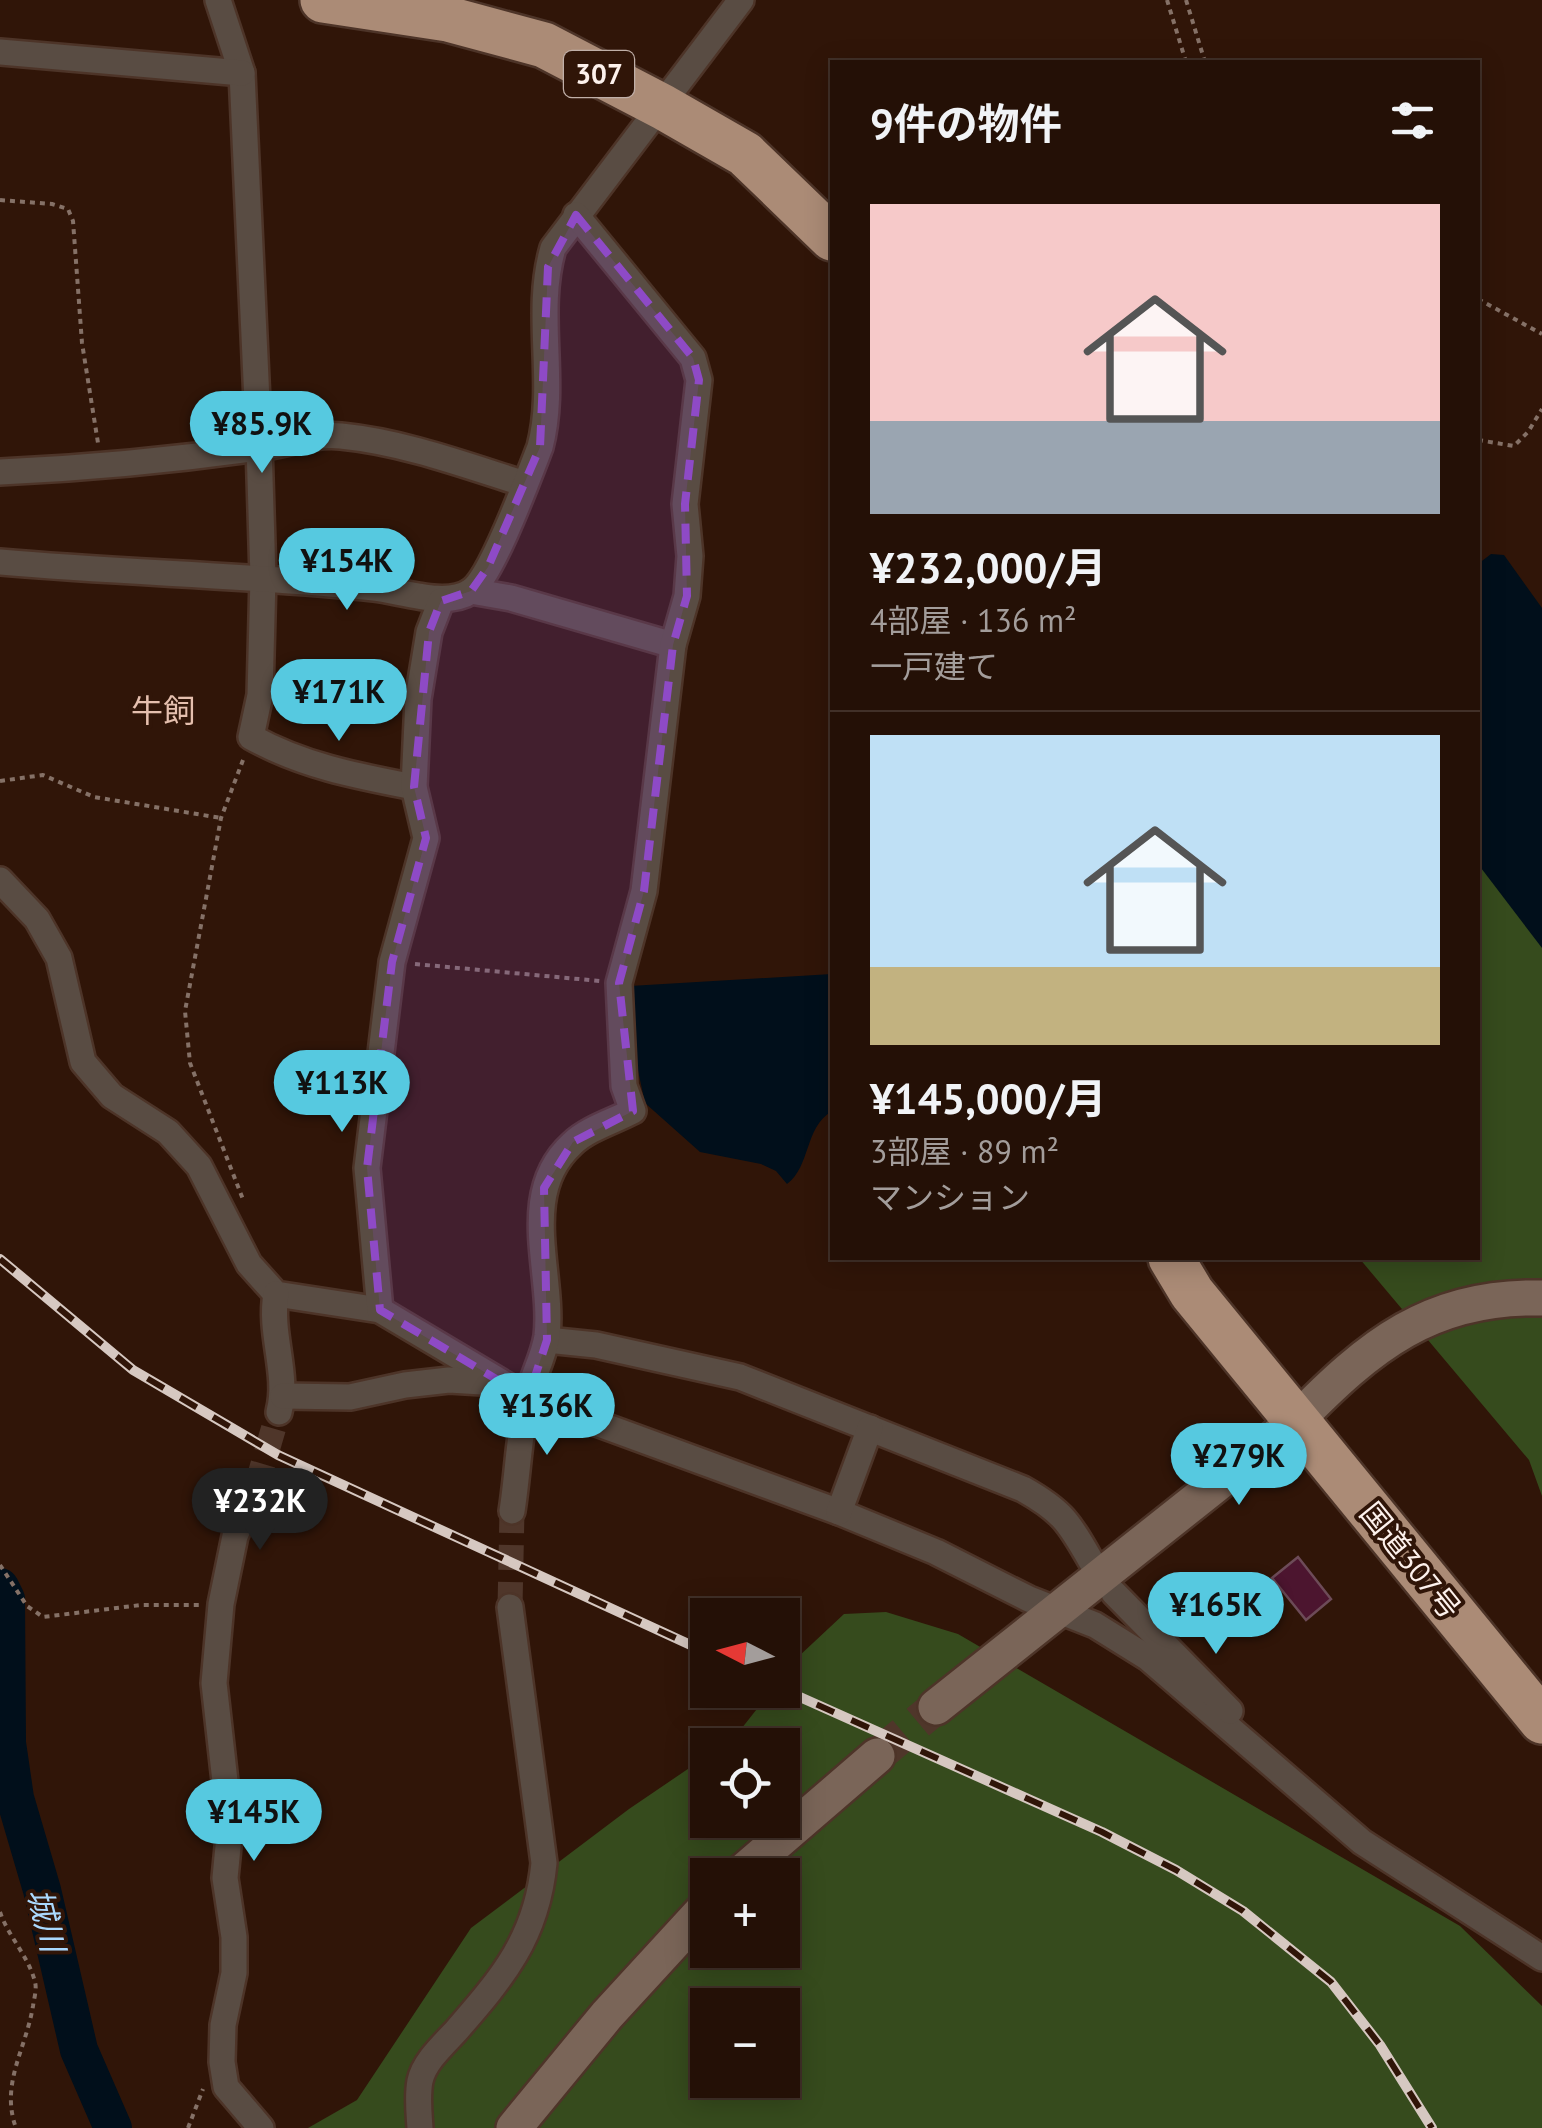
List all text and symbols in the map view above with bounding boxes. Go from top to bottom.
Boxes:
road number: 307 [564,51,634,97]
icon: filters [1385,93,1440,148]
text: 9件の物件 [870,96,1062,151]
icon: home [1065,269,1245,449]
pin: ¥85.9K [181,391,343,476]
text: ¥85.9K [212,402,312,444]
pin: ¥154K [277,528,417,613]
text: ¥154K [301,539,393,581]
text: ¥232,000/月 [870,540,1106,595]
text: 4部屋 · 136 m² [870,599,1077,641]
text: 一戸建て [870,645,998,687]
pin: ¥171K [269,659,409,744]
text: ¥171K [293,670,385,712]
district label: 牛飼 [131,689,195,731]
icon: home [1065,800,1245,980]
pin: ¥113K [272,1050,412,1135]
text: ¥113K [296,1061,388,1103]
text: ¥145,000/月 [870,1071,1106,1126]
text: 3部屋 · 89 m² [870,1130,1059,1172]
text: マンション [870,1176,1030,1218]
pin: ¥136K [477,1373,617,1458]
text: ¥136K [501,1384,593,1426]
pin: ¥279K [1169,1423,1309,1508]
text: ¥279K [1193,1434,1285,1476]
pin: ¥232K [190,1468,330,1553]
text: ¥232K [214,1479,306,1521]
street label: 国道307号 [1352,1494,1470,1626]
pin: ¥165K [1146,1572,1286,1657]
text: ¥165K [1170,1583,1262,1625]
north arrow [690,1598,800,1708]
map controls [690,1598,800,2098]
button: locate [690,1728,800,1838]
pin: ¥145K [184,1779,324,1864]
text: ¥145K [208,1790,300,1832]
button: + [690,1858,800,1968]
water label: 城川 [19,1884,76,1959]
button: − [690,1988,800,2098]

